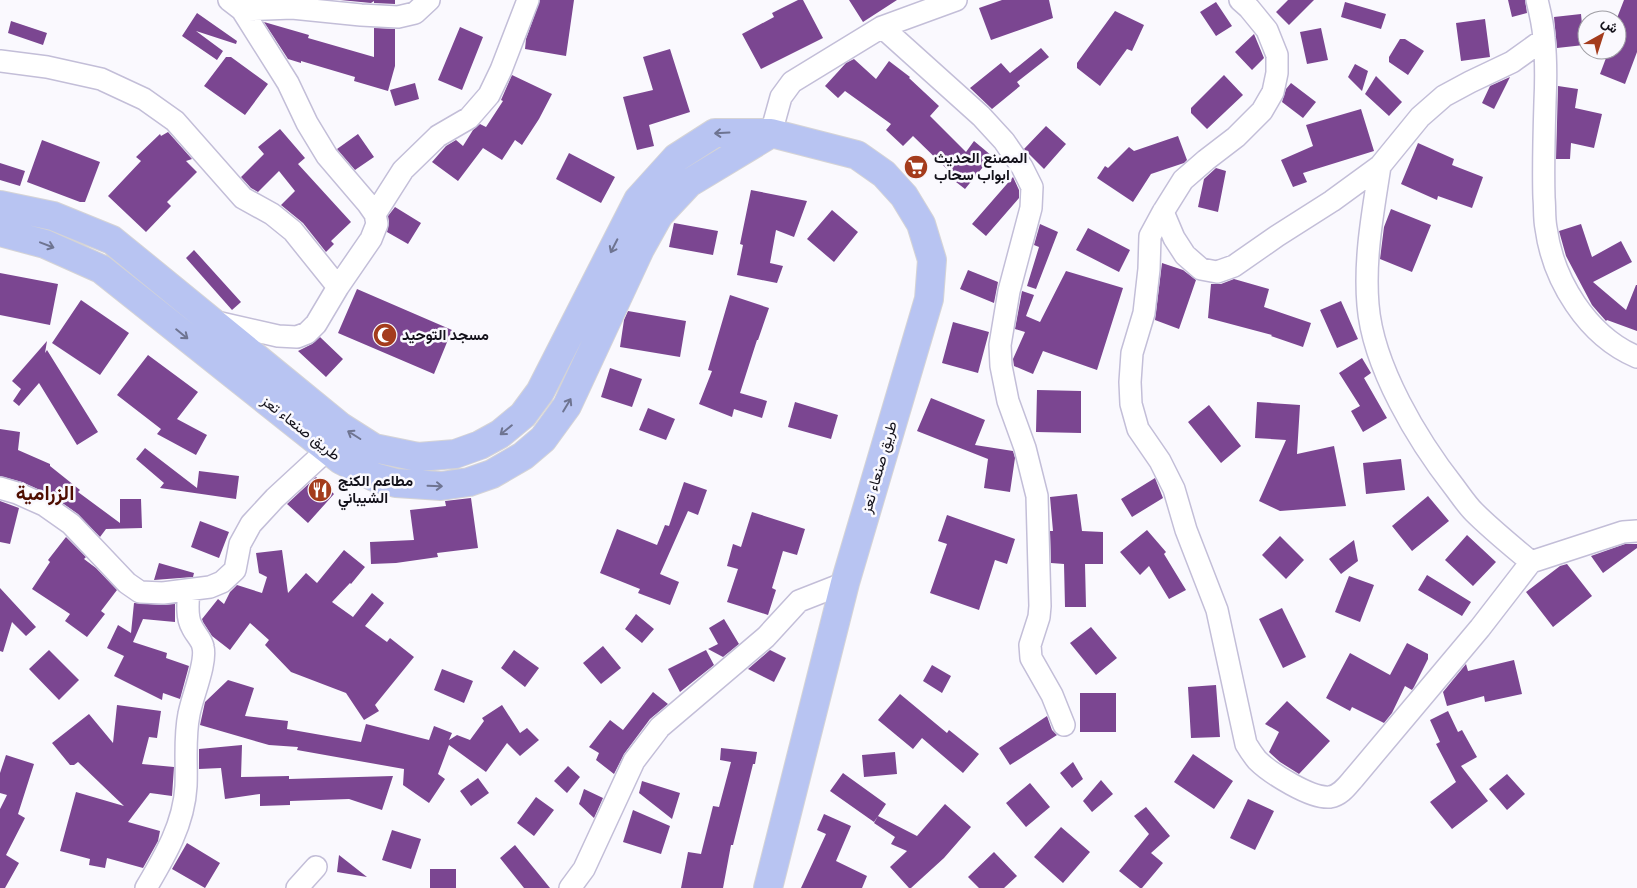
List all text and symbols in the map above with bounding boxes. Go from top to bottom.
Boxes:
north arrow [1577,10,1627,60]
text: ش [1598,13,1623,37]
one-way arrow [715,129,731,138]
place label: المصنع الحديث ابواب سحاب [934,148,1027,185]
supermarket icon: المصنع الحديث ابواب سحاب [903,154,929,180]
one-way arrow [609,238,618,253]
one-way arrow [39,241,54,250]
mosque icon: مسجد التوحيد [372,322,398,348]
place label: مسجد التوحيد [402,325,489,345]
one-way arrow [175,328,188,339]
street label: طريق صنعاء تعز [257,390,345,465]
one-way arrow [562,398,572,412]
street label: طريق صنعاء تعز [856,418,902,516]
one-way arrow [500,424,513,435]
one-way arrow [347,430,361,440]
place label: مطاعم الكنج الشيباني [338,471,413,511]
restaurant icon: مطاعم الكنج الشيباني [307,477,333,503]
district label: الزرامية [16,480,74,506]
one-way arrow [427,481,443,490]

